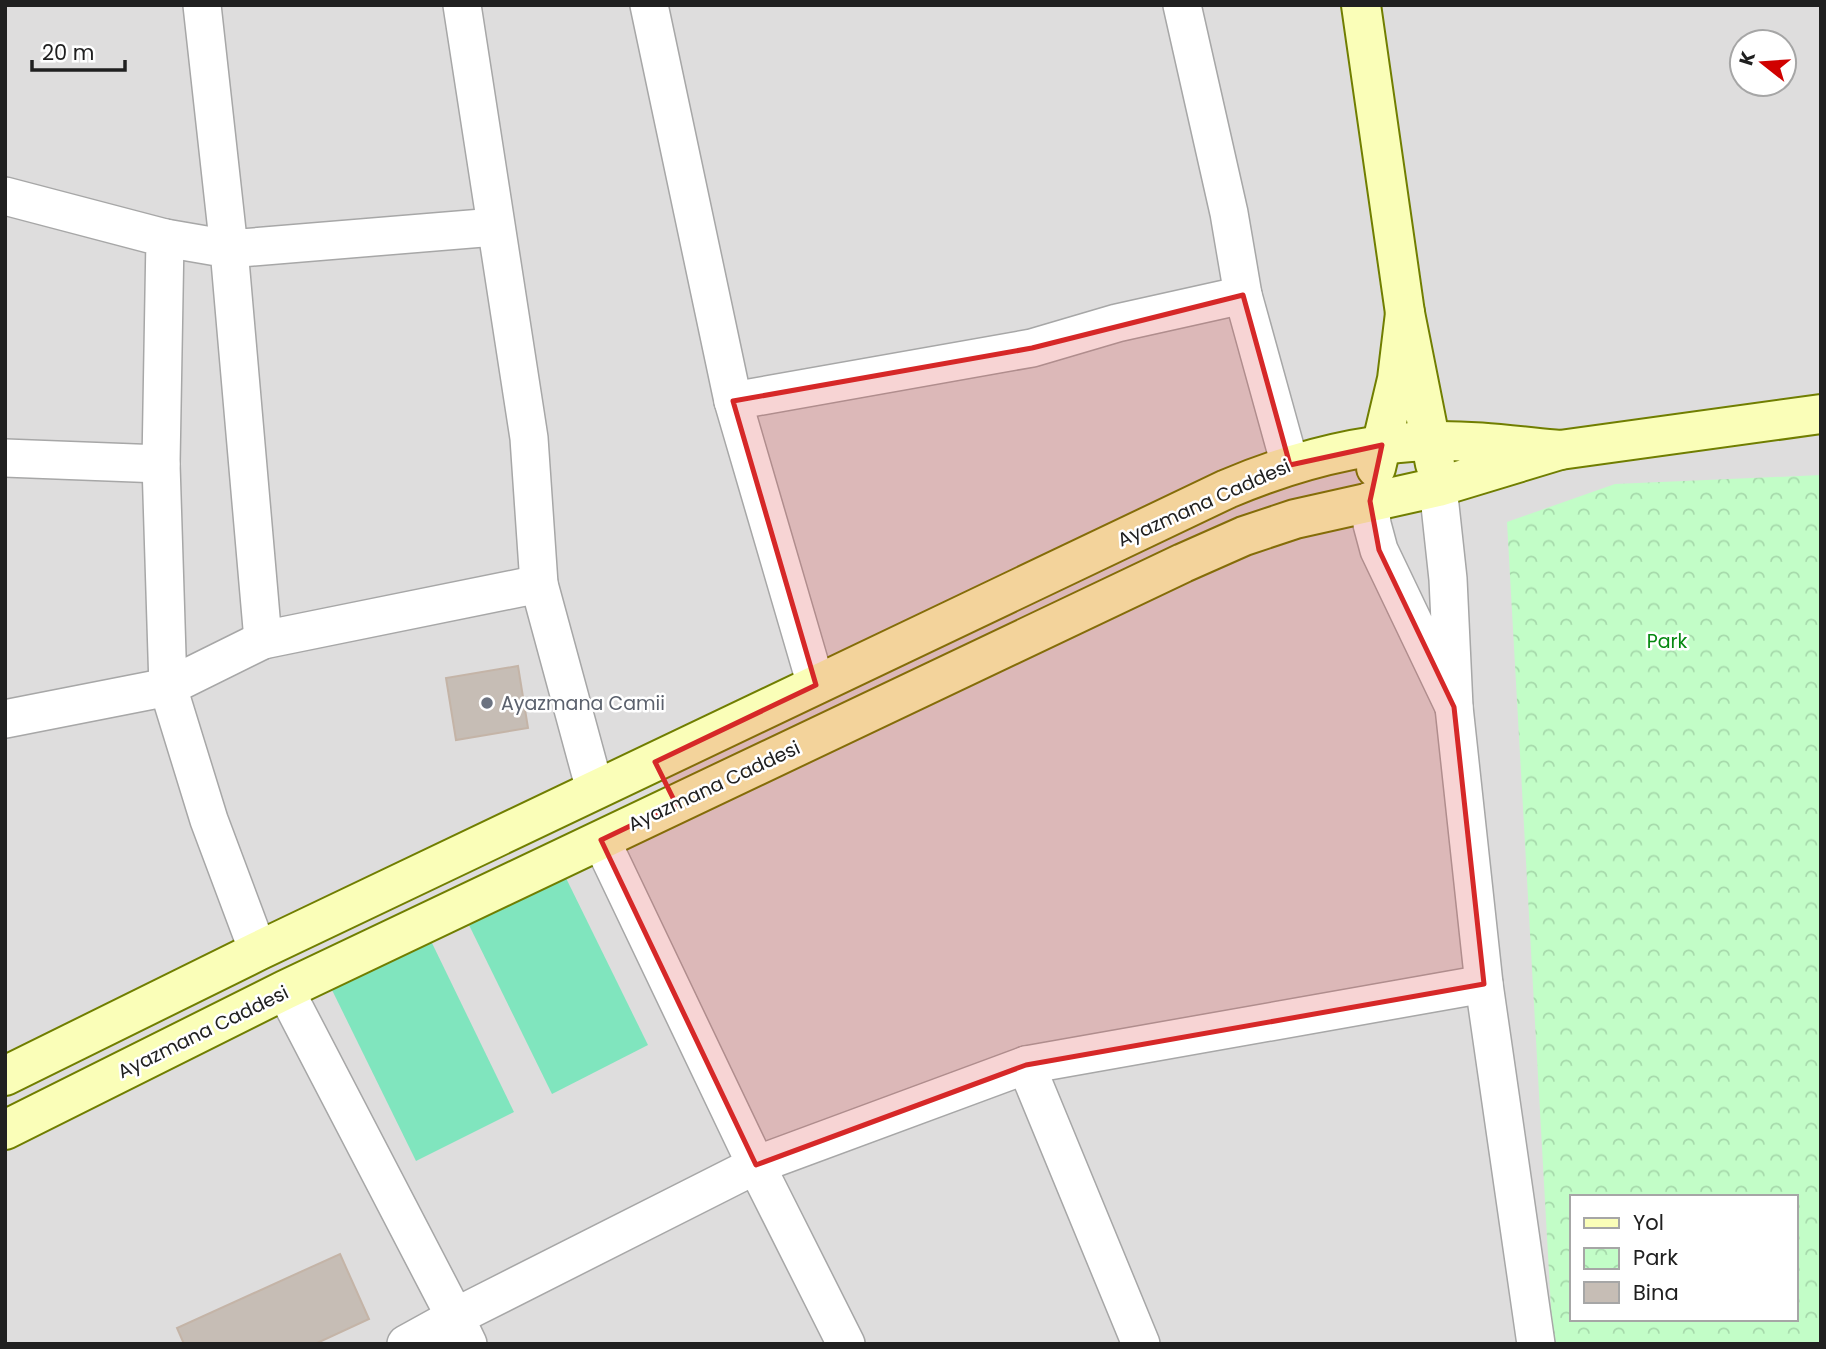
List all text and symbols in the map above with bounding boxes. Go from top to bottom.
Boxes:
scale bar [32,28,124,72]
north arrow [1728,28,1798,98]
text: 20 m [42,38,95,67]
text: K [1732,48,1762,68]
street label: Ayazmana Caddesi [1113,453,1295,553]
park label: Park [1647,628,1688,655]
place label: Ayazmana Camii [501,690,665,717]
marker: Ayazmana Camii [479,695,495,711]
street label: Ayazmana Caddesi [624,734,804,838]
street label: Ayazmana Caddesi [113,979,293,1085]
legend [1570,1195,1798,1321]
text: Yol [1633,1208,1664,1237]
text: Park [1633,1243,1678,1272]
text: Bina [1633,1278,1679,1307]

